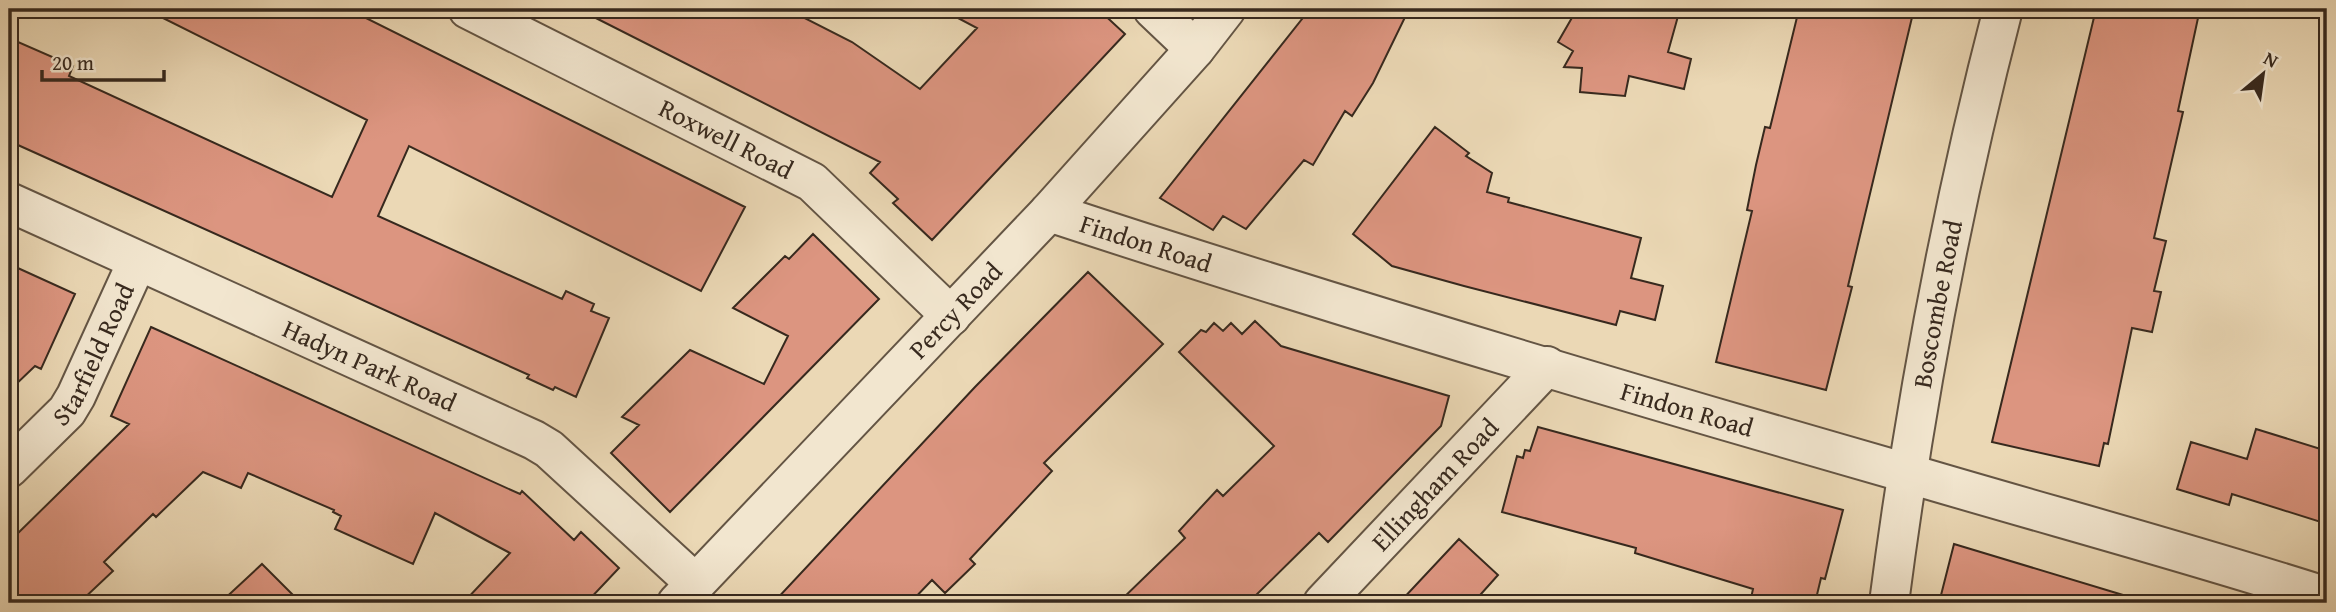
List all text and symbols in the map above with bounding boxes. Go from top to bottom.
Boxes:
scale bar [42,38,164,82]
north arrow [2228,38,2298,108]
text: N [2259,44,2284,75]
text: 20 m [52,47,94,78]
street label: Roxwell Road [652,88,800,189]
street label: Findon Road [1075,203,1217,282]
street label: Boscombe Road [1902,216,1972,391]
street label: Percy Road [899,253,1011,367]
street label: Starfield Road [43,276,144,435]
street label: Hadyn Park Road [277,309,463,421]
street label: Findon Road [1616,371,1758,447]
street label: Ellingham Road [1362,409,1508,560]

